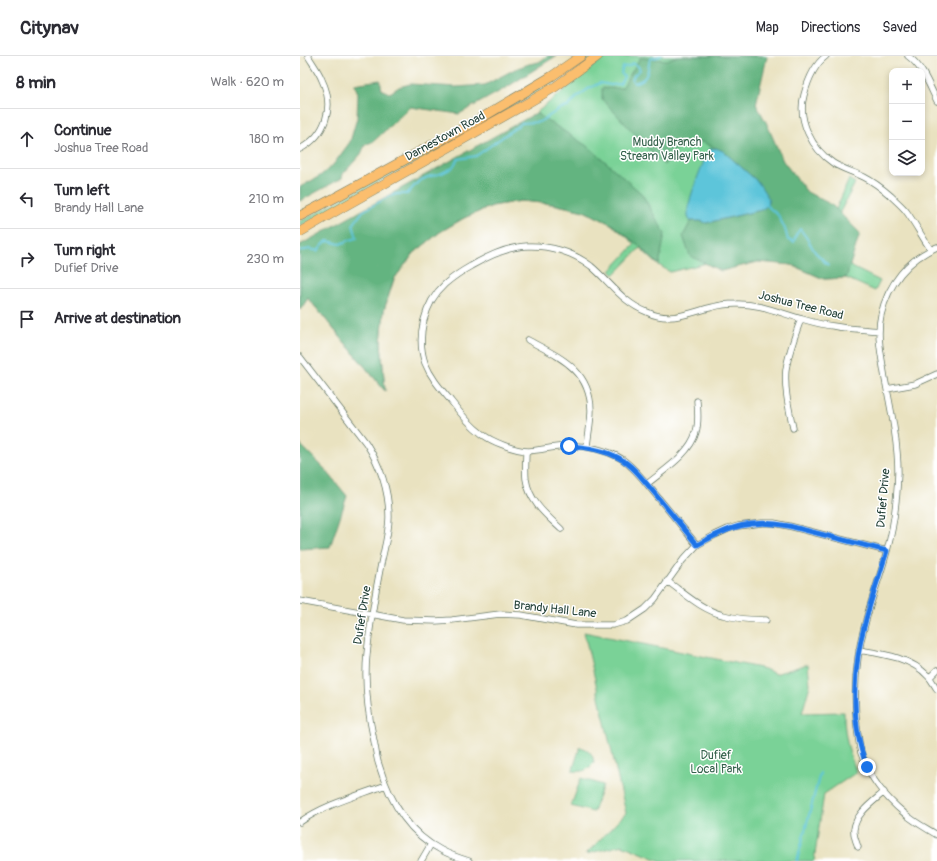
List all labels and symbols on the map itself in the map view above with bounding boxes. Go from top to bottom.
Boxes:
street label: Darnestown Road [403,108,488,165]
park label: Muddy Branch Stream Valley Park [620,135,714,164]
street label: Joshua Tree Road [757,288,845,323]
route start [560,437,578,455]
street label: Dufief Drive [873,468,894,528]
street label: Dufief Drive [350,585,375,646]
street label: Brandy Hall Lane [513,598,597,621]
park label: Dufief Local Park [690,748,742,777]
route end [858,758,876,776]

